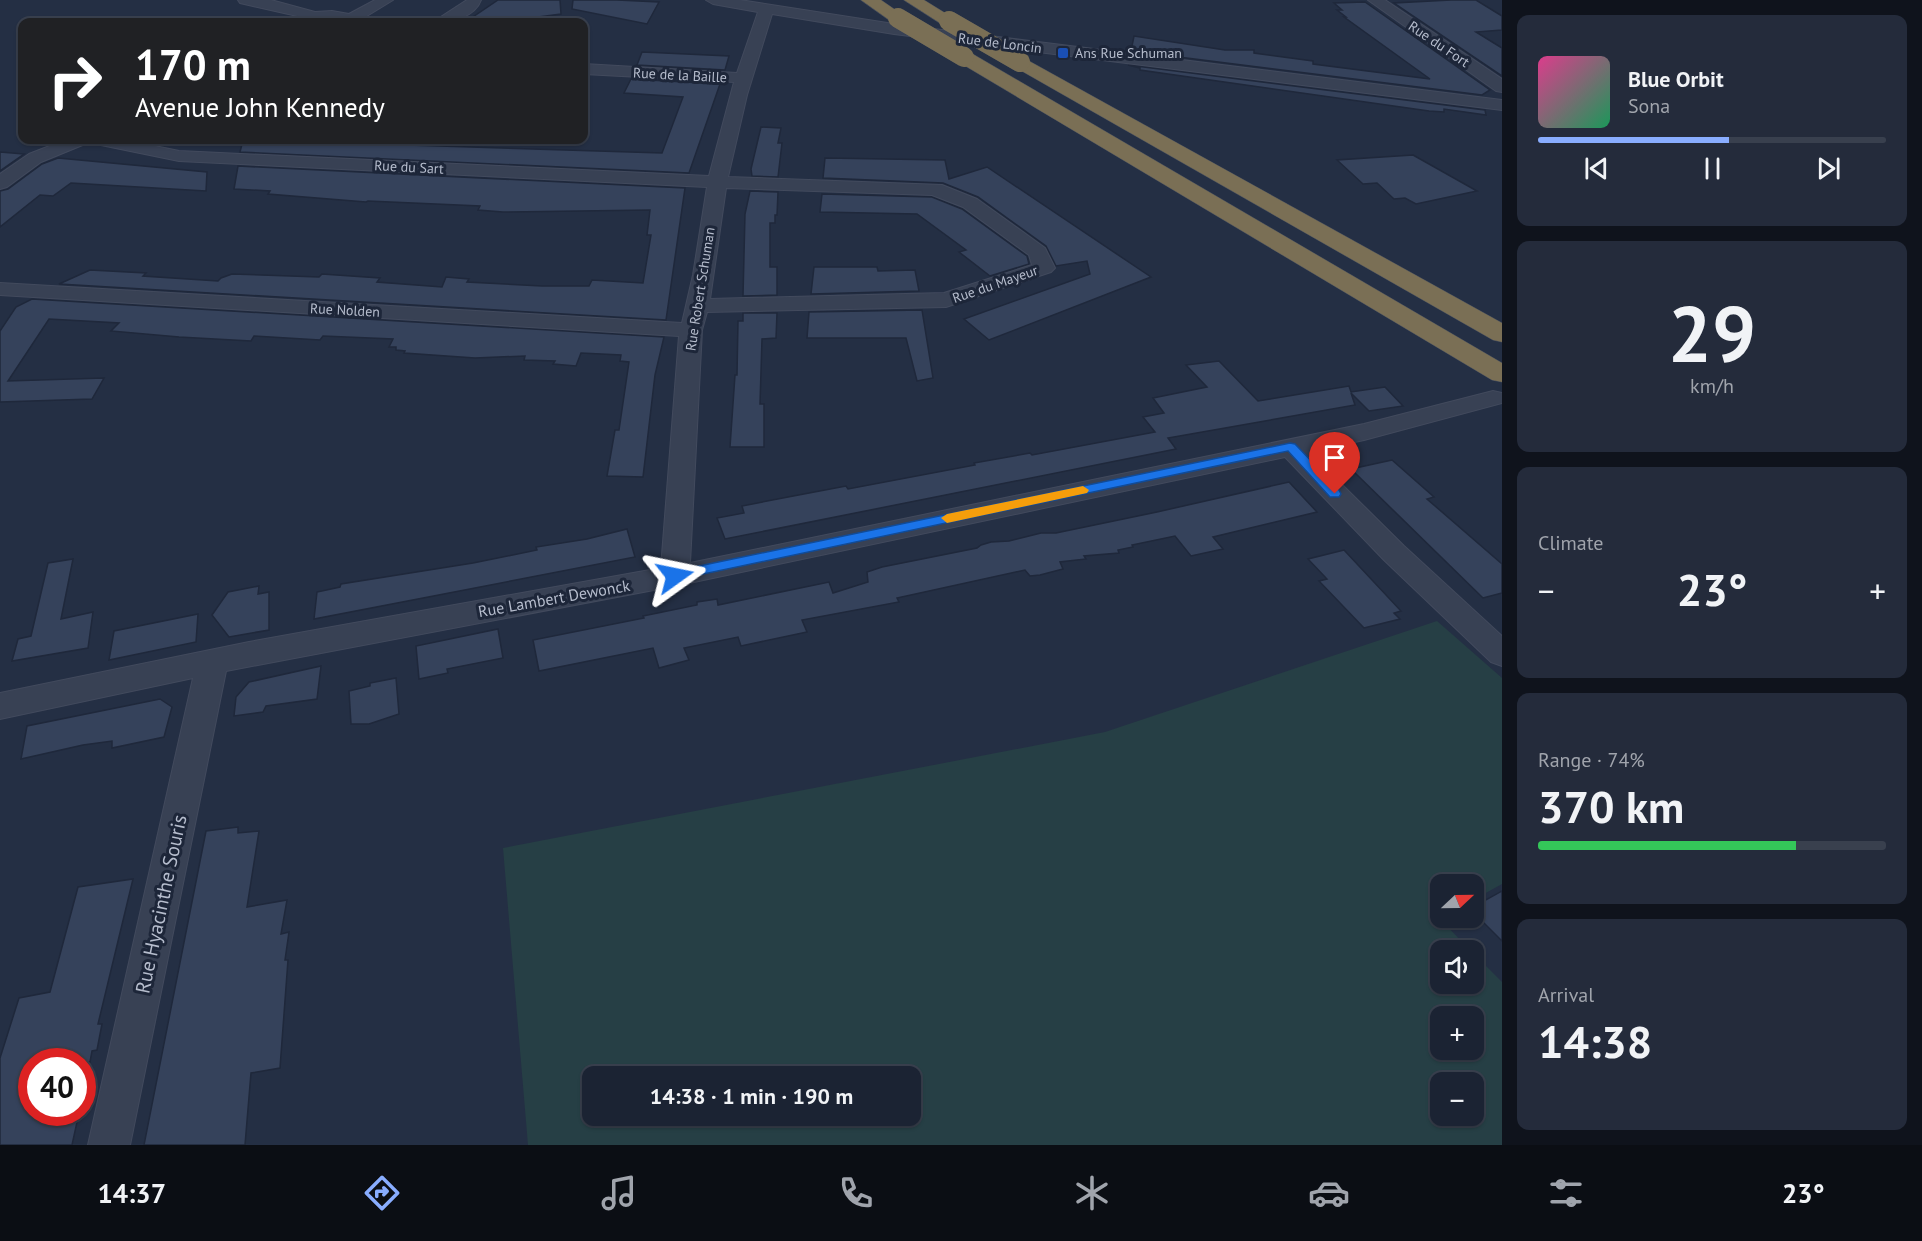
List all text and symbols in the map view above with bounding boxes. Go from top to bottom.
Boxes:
street label: Rue du Fort [1405,17,1473,71]
street label: Rue de Loncin [957,29,1043,57]
text: 170 m [135,37,251,92]
icon: right [36,42,114,120]
place label: Ans Rue Schuman [1075,44,1182,62]
marker: Ans Rue Schuman [1056,46,1070,60]
street label: Rue de la Baille [633,64,727,86]
text: Blue Orbit [1628,65,1724,93]
text: Avenue John Kennedy [135,90,385,124]
text: Sona [1628,93,1670,119]
icon: previous [1580,152,1613,185]
icon: pause [1696,152,1729,185]
icon: next [1812,152,1845,185]
street label: Rue du Sart [374,156,445,178]
street label: Rue Robert Schuman [681,226,719,352]
street label: Rue du Mayeur [950,261,1040,307]
text: 29 [1668,283,1756,384]
street label: Rue Nolden [310,299,380,321]
text: km/h [1690,373,1734,399]
pin [1309,432,1360,494]
icon: arrive [1318,441,1351,474]
text: Climate [1538,530,1604,556]
position arrow [643,544,707,608]
text: 23° [1677,560,1747,618]
text: − [1538,569,1555,612]
text: + [1869,569,1886,612]
street label: Rue Lambert Dewonck [477,575,632,621]
text: Range · 74% [1538,747,1645,773]
text: 370 km [1538,777,1684,835]
street label: Rue Hyacinthe Souris [129,812,193,996]
north arrow [1430,874,1484,928]
map controls [1430,874,1484,1126]
button: sound [1430,940,1484,994]
text: Arrival [1538,982,1594,1008]
button: + [1430,1006,1484,1060]
text: 14:38 [1538,1012,1652,1070]
speed limit sign: 40 [18,1048,96,1126]
button: − [1430,1072,1484,1126]
text: 14:38 · 1 min · 190 m [650,1082,853,1110]
icon: directions [361,1172,403,1214]
icon: music [598,1172,640,1214]
icon: phone [835,1172,877,1214]
icon: climate [1071,1172,1113,1214]
icon: car [1308,1172,1350,1214]
icon: filters [1545,1172,1587,1214]
text: 14:37 [97,1176,166,1210]
text: 23° [1782,1176,1824,1210]

